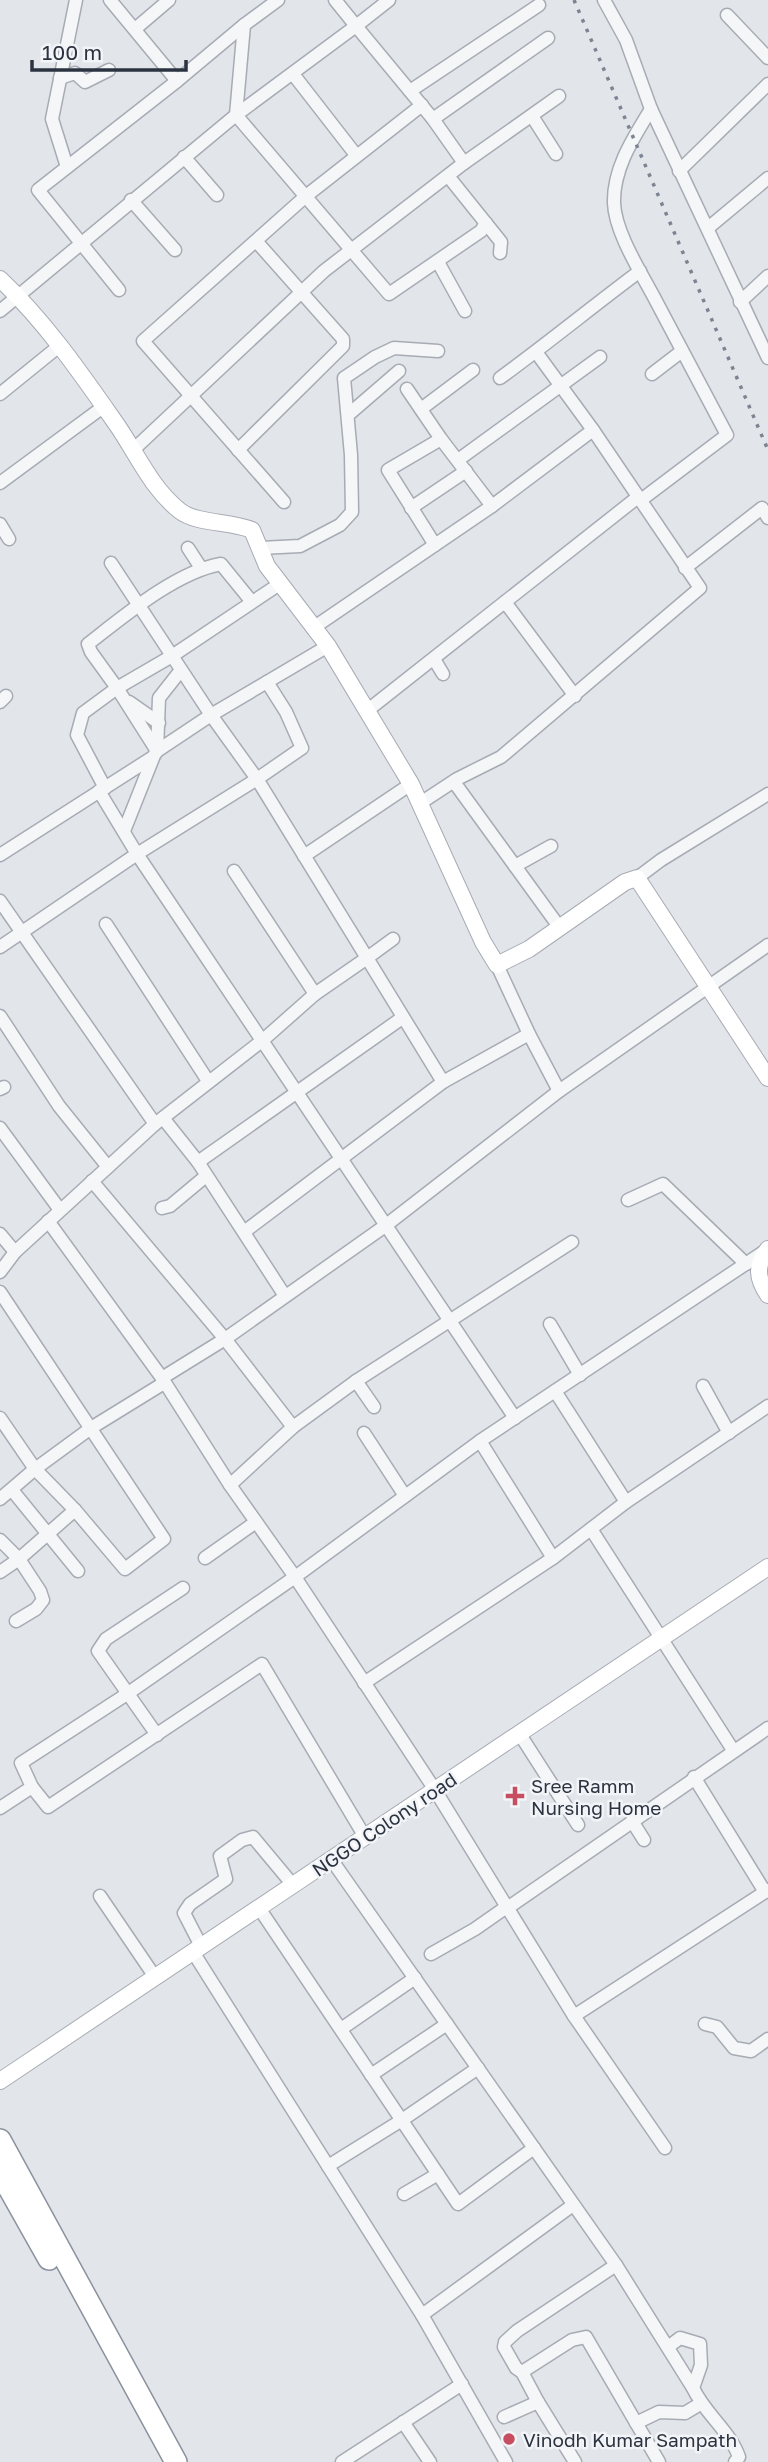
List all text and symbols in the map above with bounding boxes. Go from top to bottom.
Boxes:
scale bar [32,28,186,72]
text: 100 m [42,39,102,65]
street label: NGGO Colony road [307,1767,461,1881]
place label: Sree Ramm Nursing Home [531,1774,661,1819]
marker: Sree Ramm Nursing Home [505,1786,525,1806]
place label: Vinodh Kumar Sampath [523,2428,737,2451]
marker: Vinodh Kumar Sampath [501,2431,517,2447]

